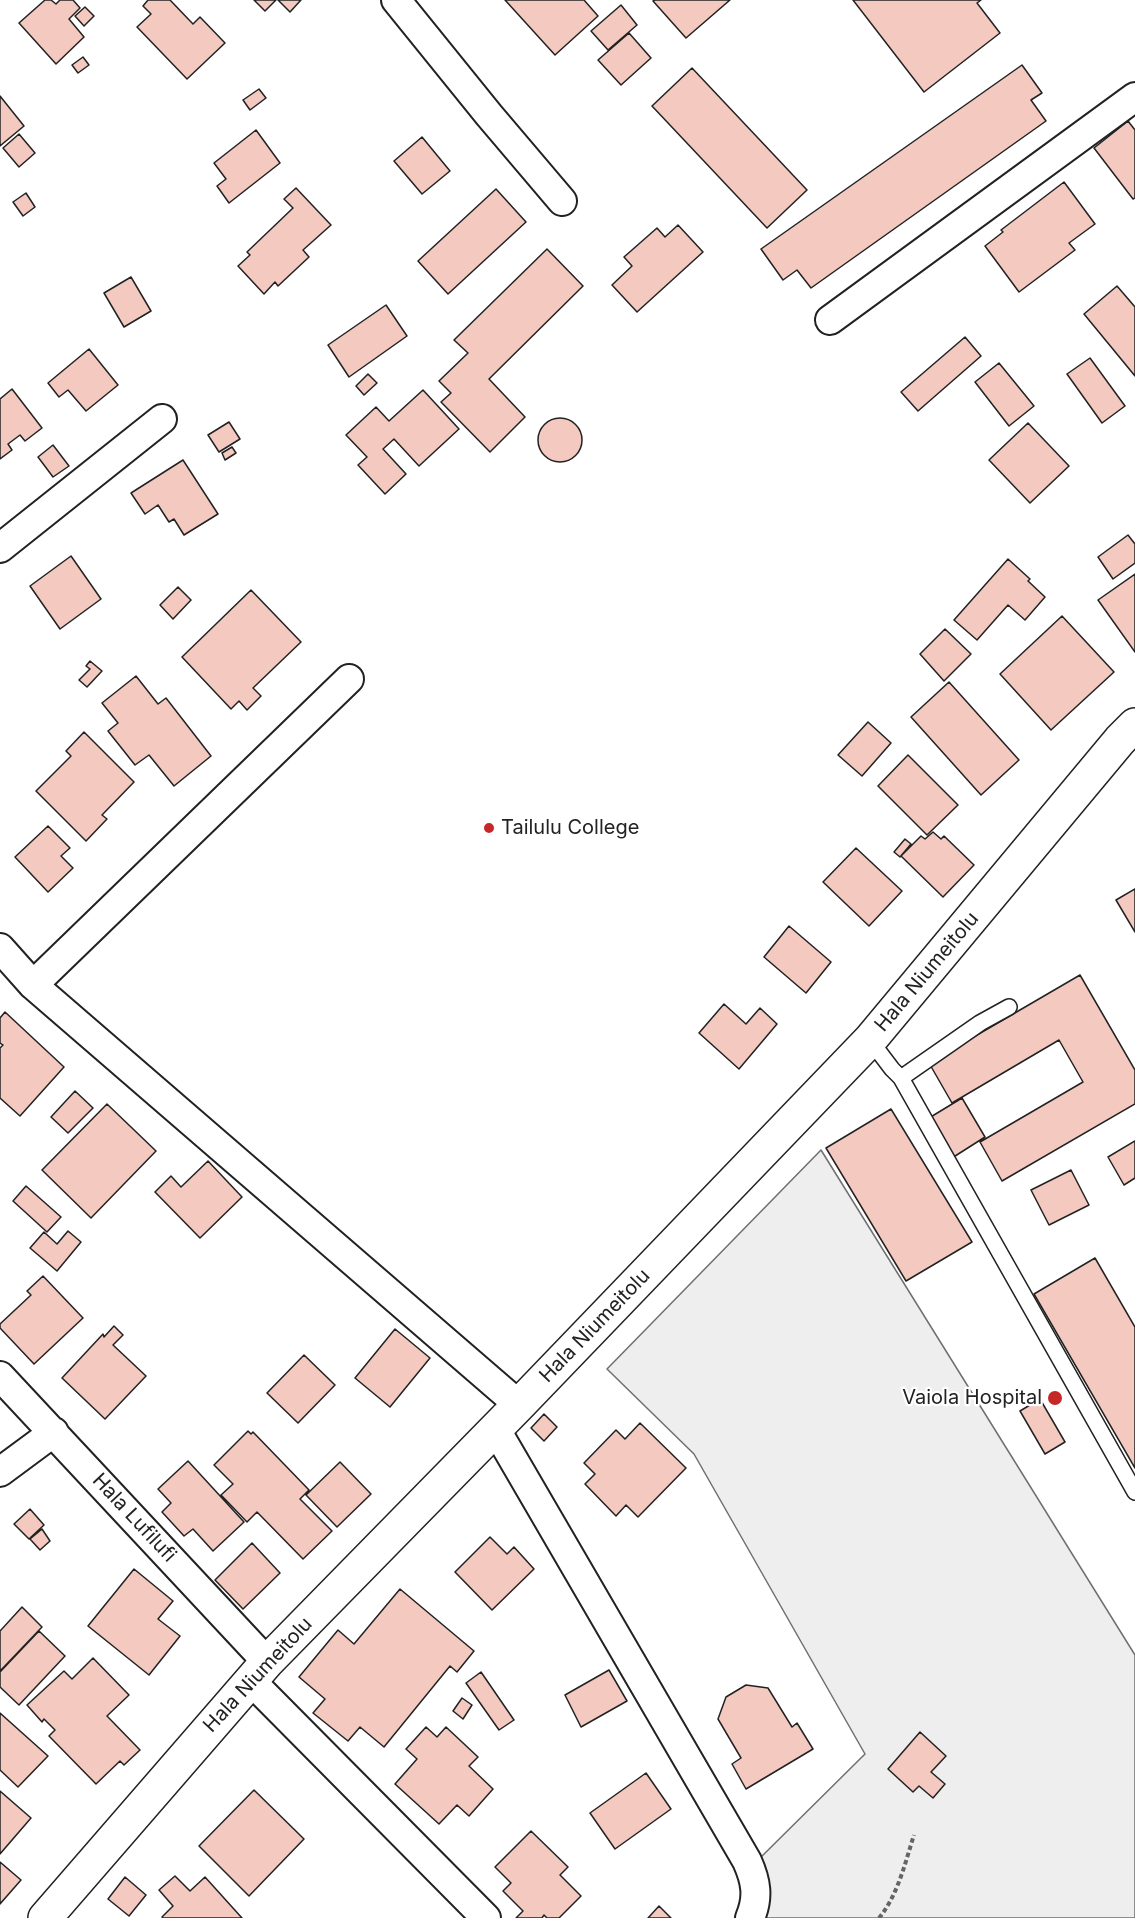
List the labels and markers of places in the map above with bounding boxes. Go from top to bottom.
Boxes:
place label: Tailulu College [501,816,639,840]
marker: Tailulu College [482,821,496,835]
place label: Vaiola Hospital [902,1386,1042,1410]
marker: Vaiola Hospital [1046,1389,1064,1407]

